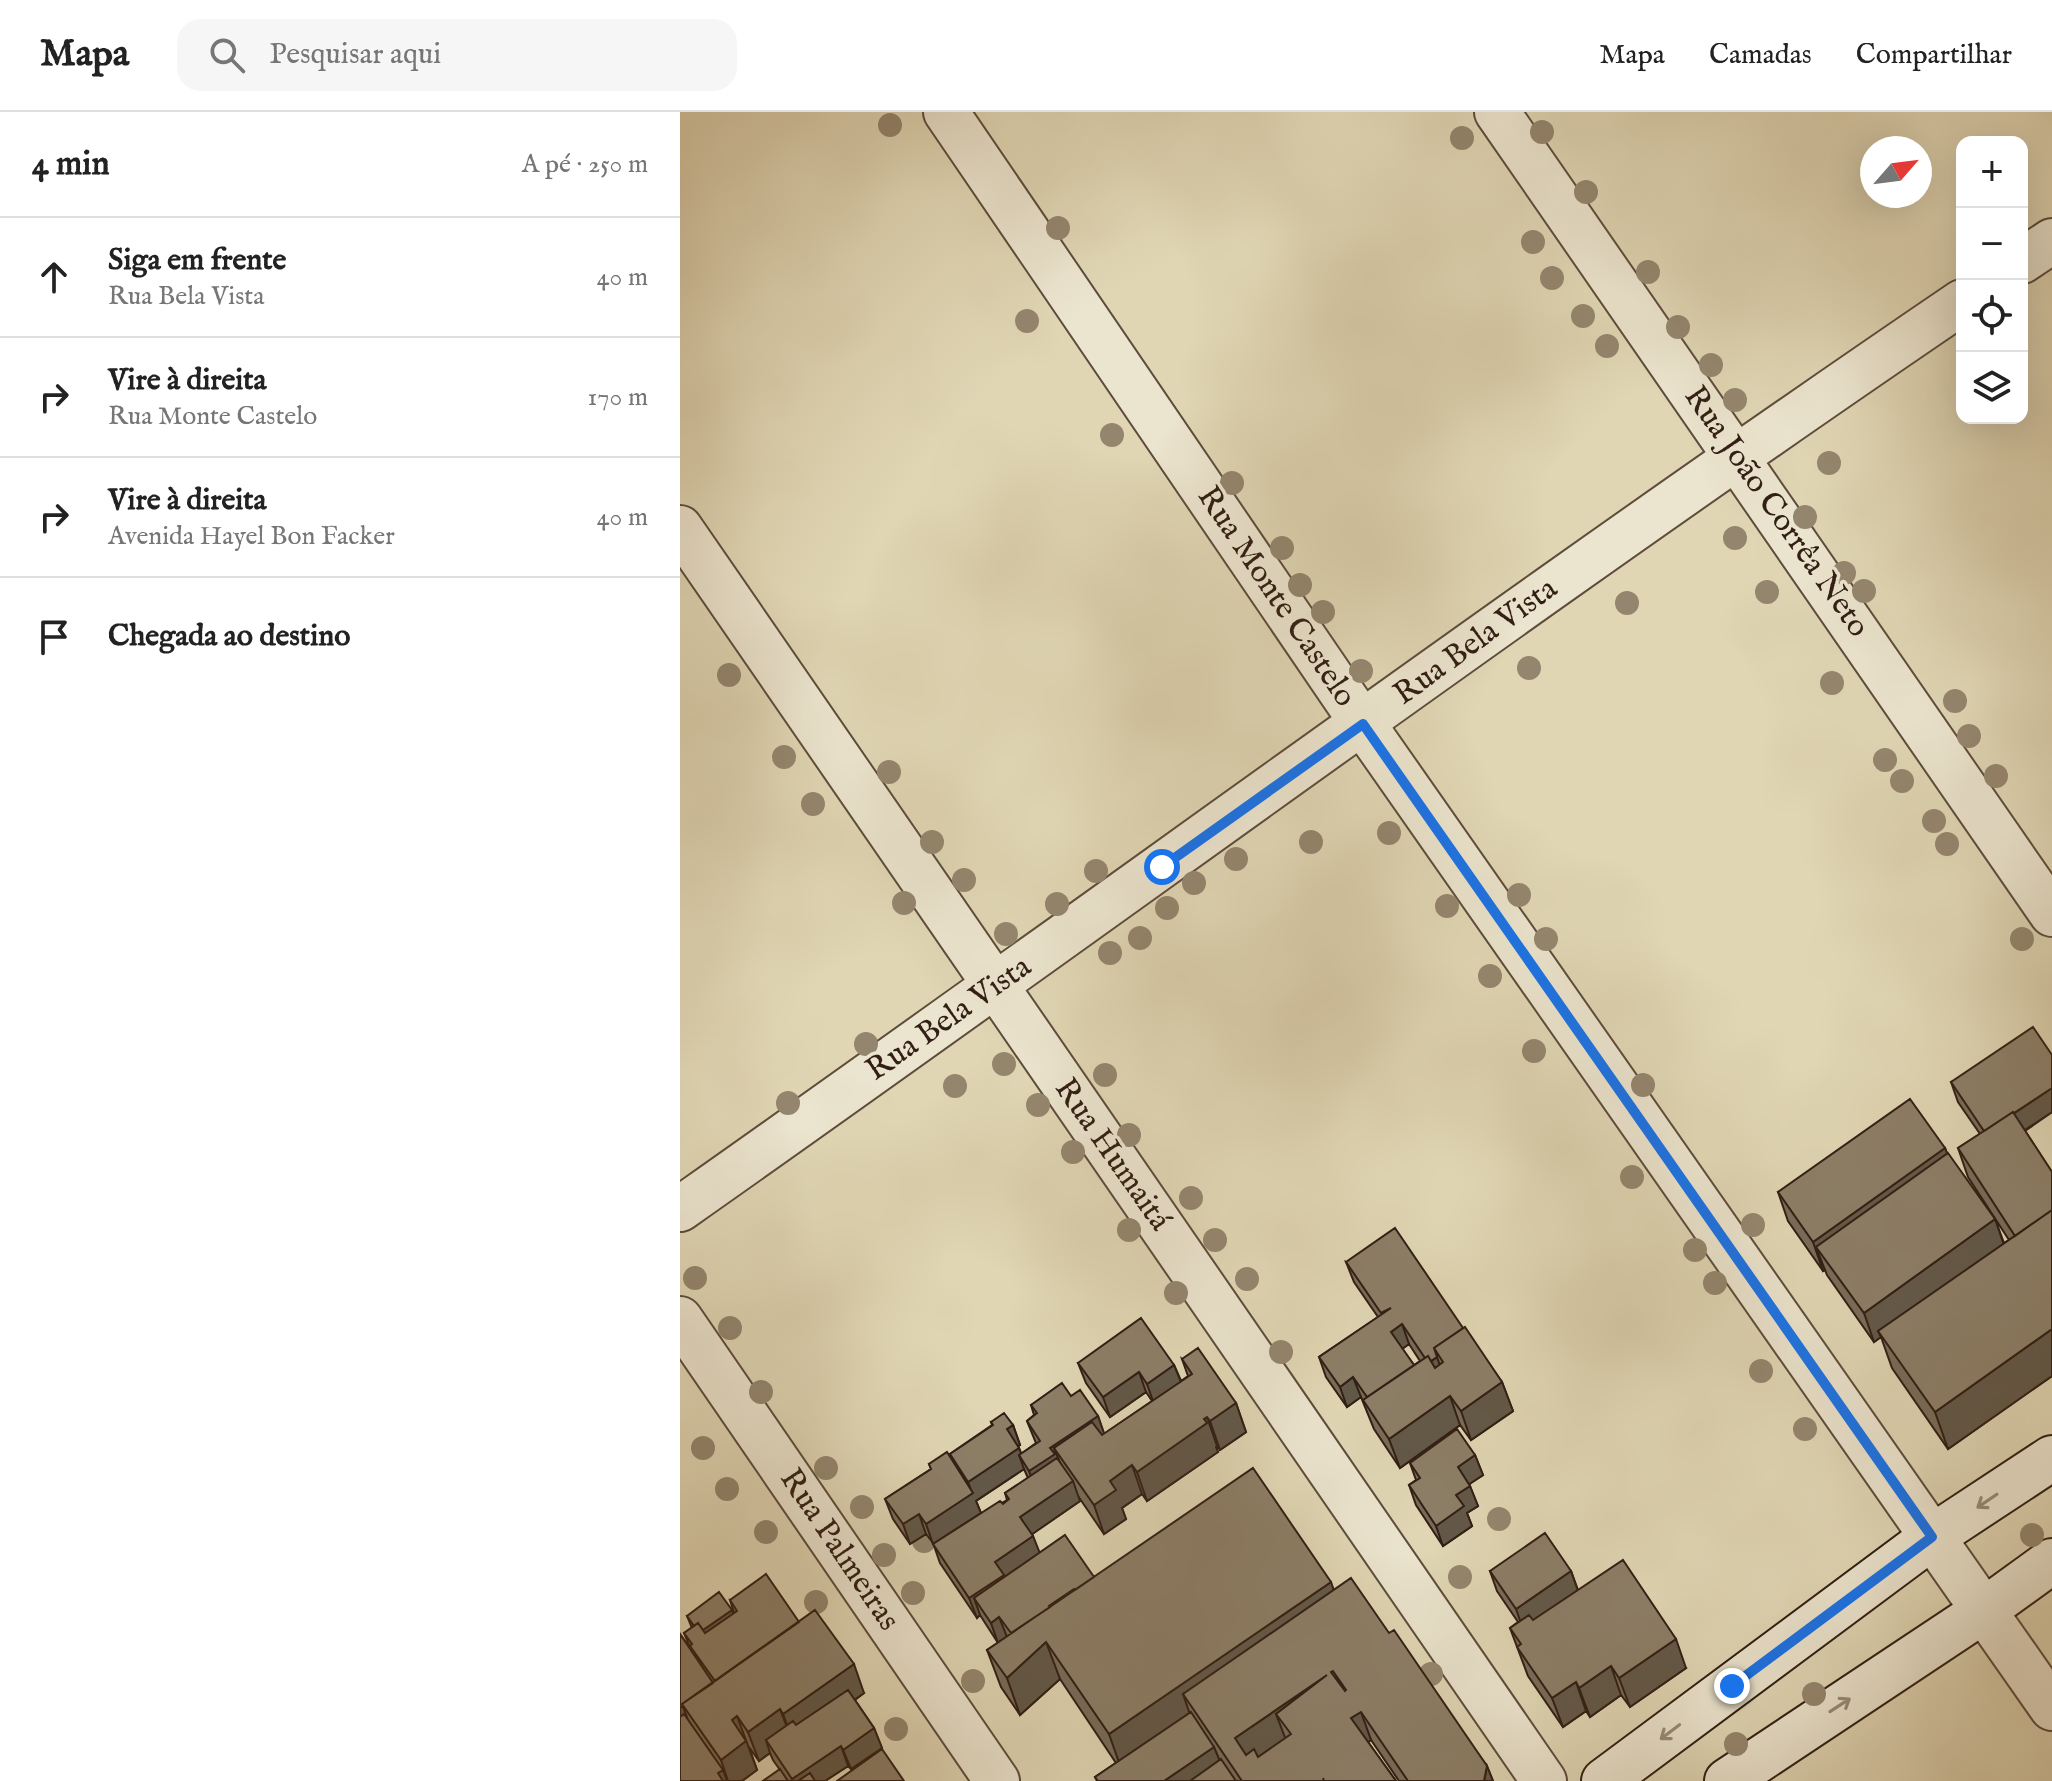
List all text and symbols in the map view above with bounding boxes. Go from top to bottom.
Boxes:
search box [177,19,737,91]
text: Mapa [40,31,129,79]
icon: search [205,33,249,77]
text: Pesquisar aqui [269,36,441,74]
text: Mapa [1599,38,1665,73]
text: Camadas [1709,38,1812,73]
text: Compartilhar [1856,38,2012,73]
north arrow [1860,136,1932,208]
map controls [1956,136,2028,424]
button: + [1956,136,2028,208]
text: 4 min [32,143,110,186]
text: A pé · 250 m [522,148,648,181]
button: − [1956,208,2028,280]
text: Siga em frente [108,242,286,280]
icon: ahead [32,255,76,299]
text: 40 m [597,261,648,294]
text: Rua Bela Vista [108,280,264,313]
button: locate [1956,280,2028,352]
button: layers [1956,352,2028,424]
text: Vire à direita [108,362,267,400]
icon: right [32,375,76,419]
street label: Rua João Corrêa Neto [1674,378,1878,646]
text: 170 m [588,381,648,414]
text: Rua Monte Castelo [108,400,317,433]
street label: Rua Monte Castelo [1187,479,1365,715]
text: Vire à direita [108,482,267,520]
icon: right [32,495,76,539]
text: 40 m [597,501,648,534]
text: Avenida Hayel Bon Facker [108,520,395,553]
street label: Rua Bela Vista [1386,569,1566,715]
icon: arrive [32,615,76,659]
text: Chegada ao destino [108,618,350,656]
route start [1144,849,1180,885]
street label: Rua Bela Vista [858,947,1040,1091]
street label: Rua Humaitá [1044,1071,1180,1239]
street label: Rua Palmeiras [770,1461,908,1639]
one-way arrow [1976,1493,1999,1509]
route end [1714,1668,1750,1704]
one-way arrow [1829,1697,1851,1713]
one-way arrow [1659,1724,1681,1741]

